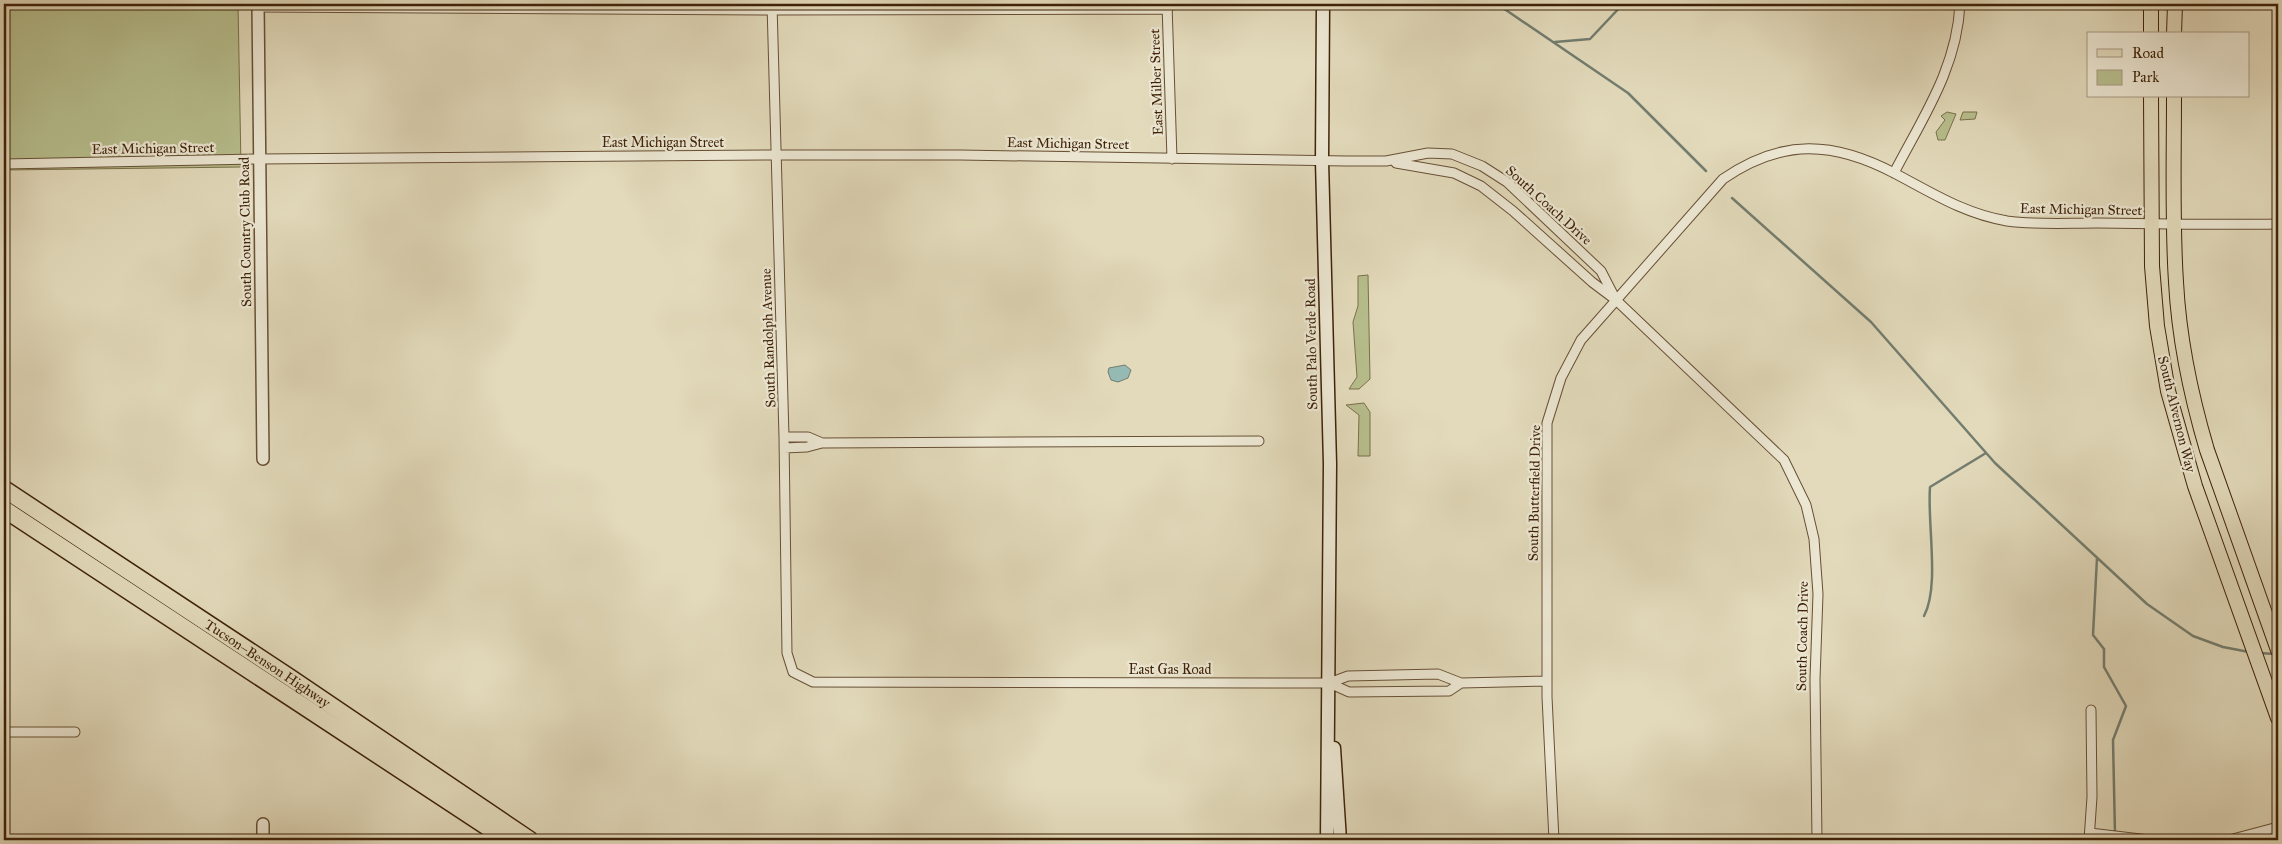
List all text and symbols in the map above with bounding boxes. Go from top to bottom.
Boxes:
street label: East Milber Street [1146,28,1167,136]
legend [2087,32,2250,98]
text: Road [2132,44,2164,62]
text: Park [2132,68,2159,86]
street label: East Michigan Street [602,134,724,151]
street label: East Michigan Street [1007,134,1129,153]
street label: East Michigan Street [92,139,214,158]
street label: South Country Club Road [236,157,255,307]
street label: South Coach Drive [1502,162,1595,249]
street label: East Michigan Street [2020,200,2142,219]
street label: South Randolph Avenue [758,268,779,408]
street label: South Palo Verde Road [1302,278,1321,410]
street label: South Alvernon Way [2154,354,2199,474]
street label: South Butterfield Drive [1525,425,1544,561]
street label: South Coach Drive [1793,581,1812,691]
street label: Tucson–Benson Highway [201,616,334,712]
street label: East Gas Road [1128,661,1212,678]

